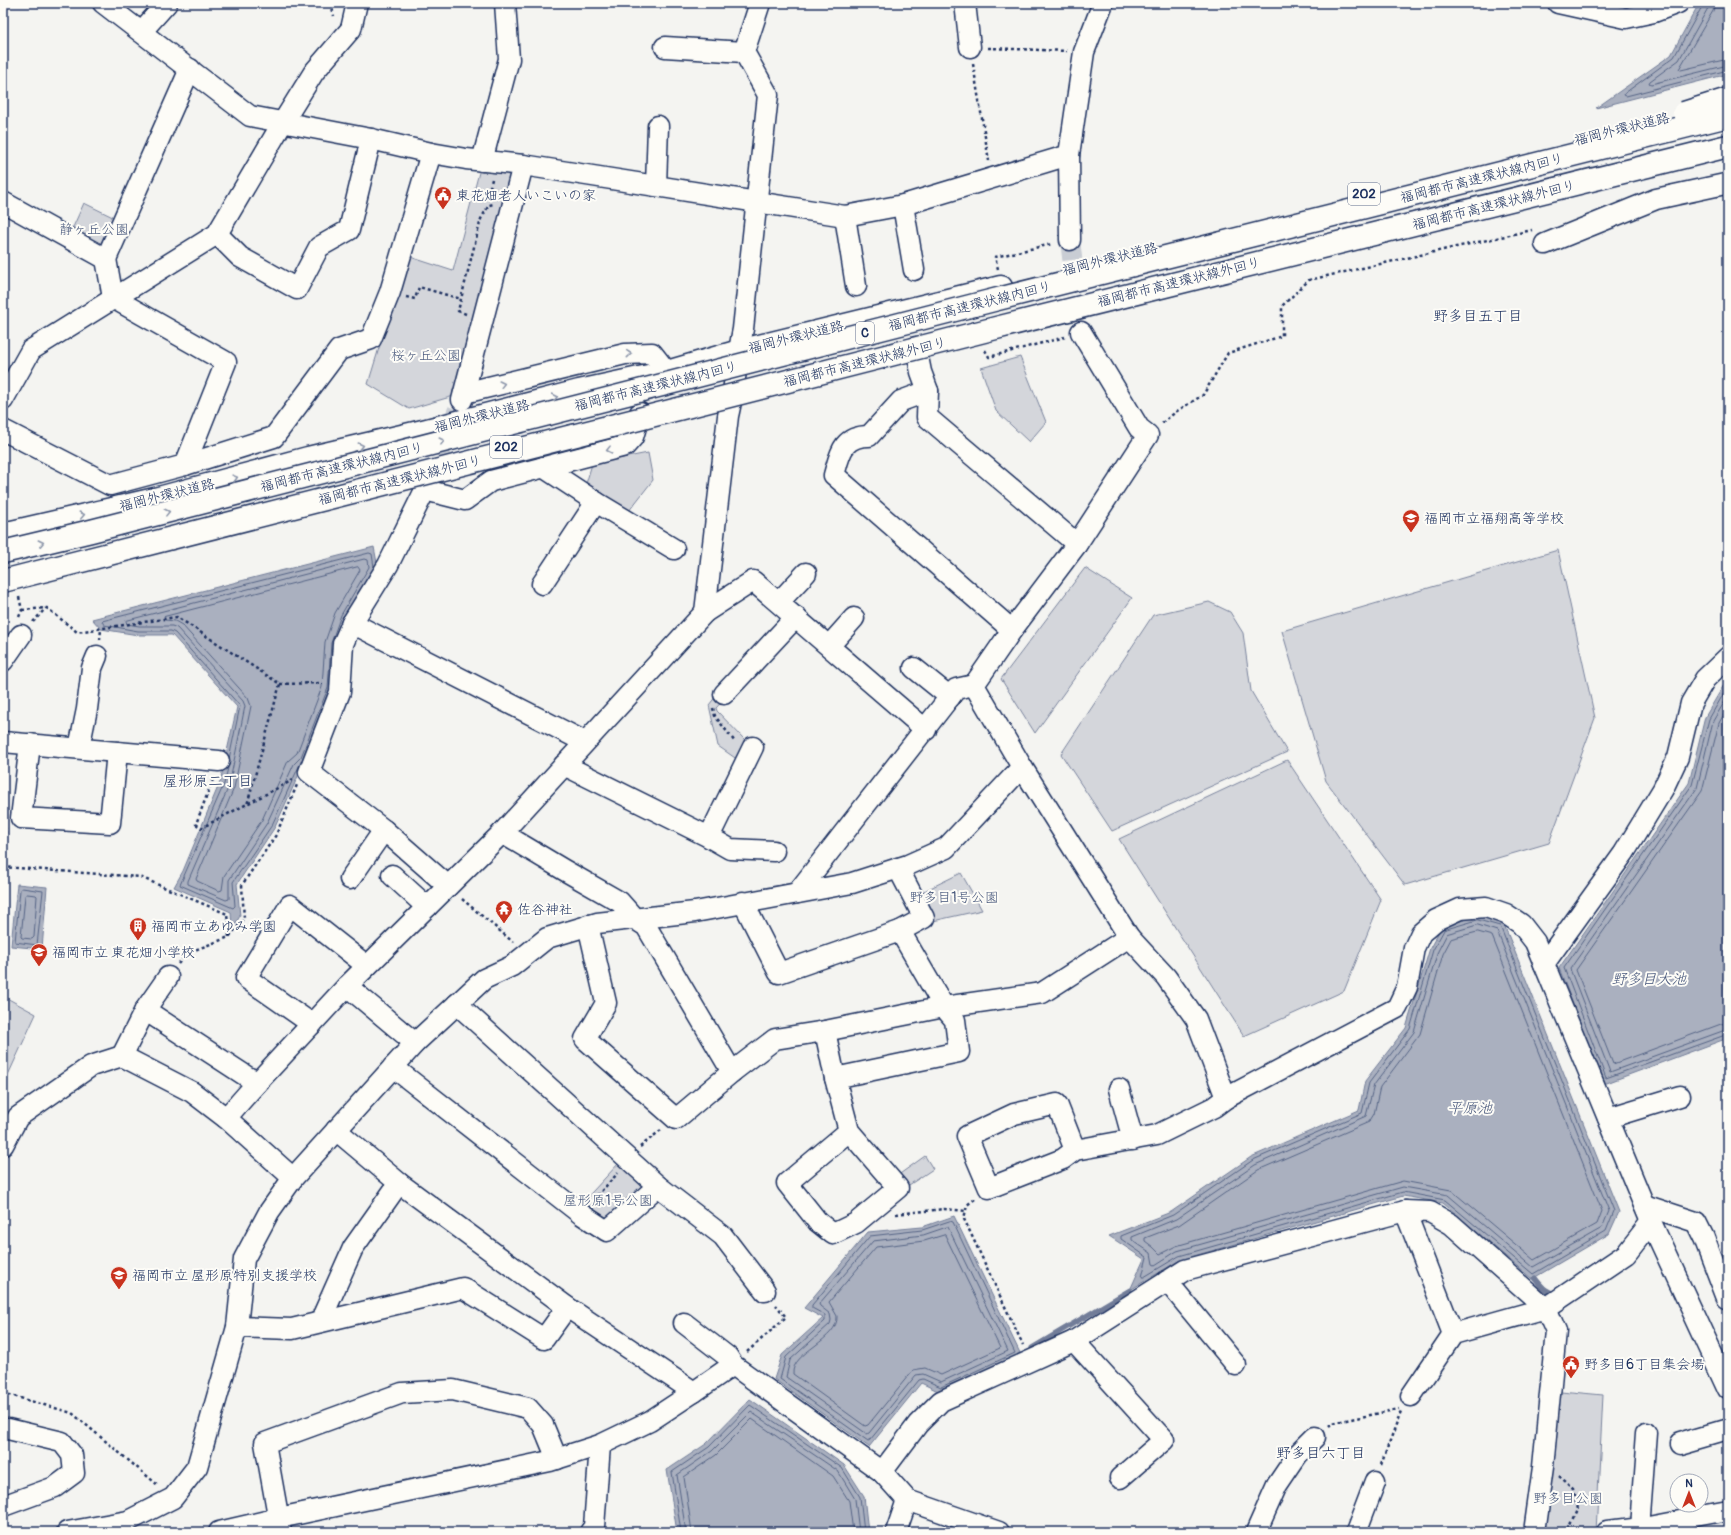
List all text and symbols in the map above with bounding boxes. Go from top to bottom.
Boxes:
street label: 福岡外環状道路 [1572,109,1672,149]
street label: 福岡都市高速環状線内回り [1398,149,1566,207]
street label: 福岡都市高速環状線外回り [1410,176,1578,234]
road number: 202 [1348,183,1380,205]
public building icon: 東花畑老人いこいの家 [433,185,453,210]
place label: 東花畑老人いこいの家 [456,187,596,204]
park label: 静ヶ丘公園 [59,221,129,238]
street label: 福岡外環状道路 [1060,239,1160,279]
street label: 福岡都市高速環状線外回り [1095,253,1263,311]
street label: 福岡都市高速環状線内回り [886,277,1054,335]
district label: 野多目五丁目 [1433,307,1523,326]
street label: 福岡外環状道路 [746,317,846,357]
road number: C [856,322,874,344]
street label: 福岡都市高速環状線外回り [781,333,949,391]
park label: 桜ヶ丘公園 [391,347,461,364]
one-way arrow [626,350,632,359]
street label: 福岡都市高速環状線内回り [572,357,740,415]
one-way arrow [499,380,505,388]
one-way arrow [552,394,559,402]
street label: 福岡外環状道路 [432,396,532,436]
road number: 202 [490,436,522,458]
street label: 福岡都市高速環状線内回り [258,438,426,496]
one-way arrow [439,438,445,446]
one-way arrow [358,442,364,450]
one-way arrow [606,445,613,454]
street label: 福岡都市高速環状線外回り [316,451,484,509]
one-way arrow [232,474,239,482]
street label: 福岡外環状道路 [117,475,217,515]
one-way arrow [163,508,170,517]
school or university icon: 福岡市立福翔高等学校 [1401,508,1421,533]
place label: 福岡市立福翔高等学校 [1424,510,1564,527]
one-way arrow [79,512,85,520]
one-way arrow [38,540,44,548]
district label: 屋形原二丁目 [163,772,253,791]
park label: 野多目1号公園 [909,889,999,906]
temple icon: 佐谷神社 [494,899,514,924]
place label: 佐谷神社 [517,901,573,918]
building icon: 福岡市立あゆみ学園 [128,916,148,941]
place label: 福岡市立あゆみ学園 [151,918,277,935]
school or university icon: 福岡市立 東花畑小学校 [29,942,49,967]
place label: 福岡市立 東花畑小学校 [52,944,195,961]
water label: 野多目大池 [1611,970,1687,989]
water label: 平原池 [1447,1099,1493,1118]
park label: 屋形原1号公園 [563,1192,653,1209]
school or university icon: 福岡市立 屋形原特別支援学校 [109,1265,129,1290]
place label: 福岡市立 屋形原特別支援学校 [132,1267,317,1284]
public building icon: 野多目6丁目集会場 [1561,1354,1581,1379]
place label: 野多目6丁目集会場 [1584,1356,1704,1373]
district label: 野多目六丁目 [1276,1444,1366,1463]
north arrow [1669,1473,1709,1513]
text: N [1685,1477,1693,1490]
park label: 野多目公園 [1533,1490,1603,1507]

